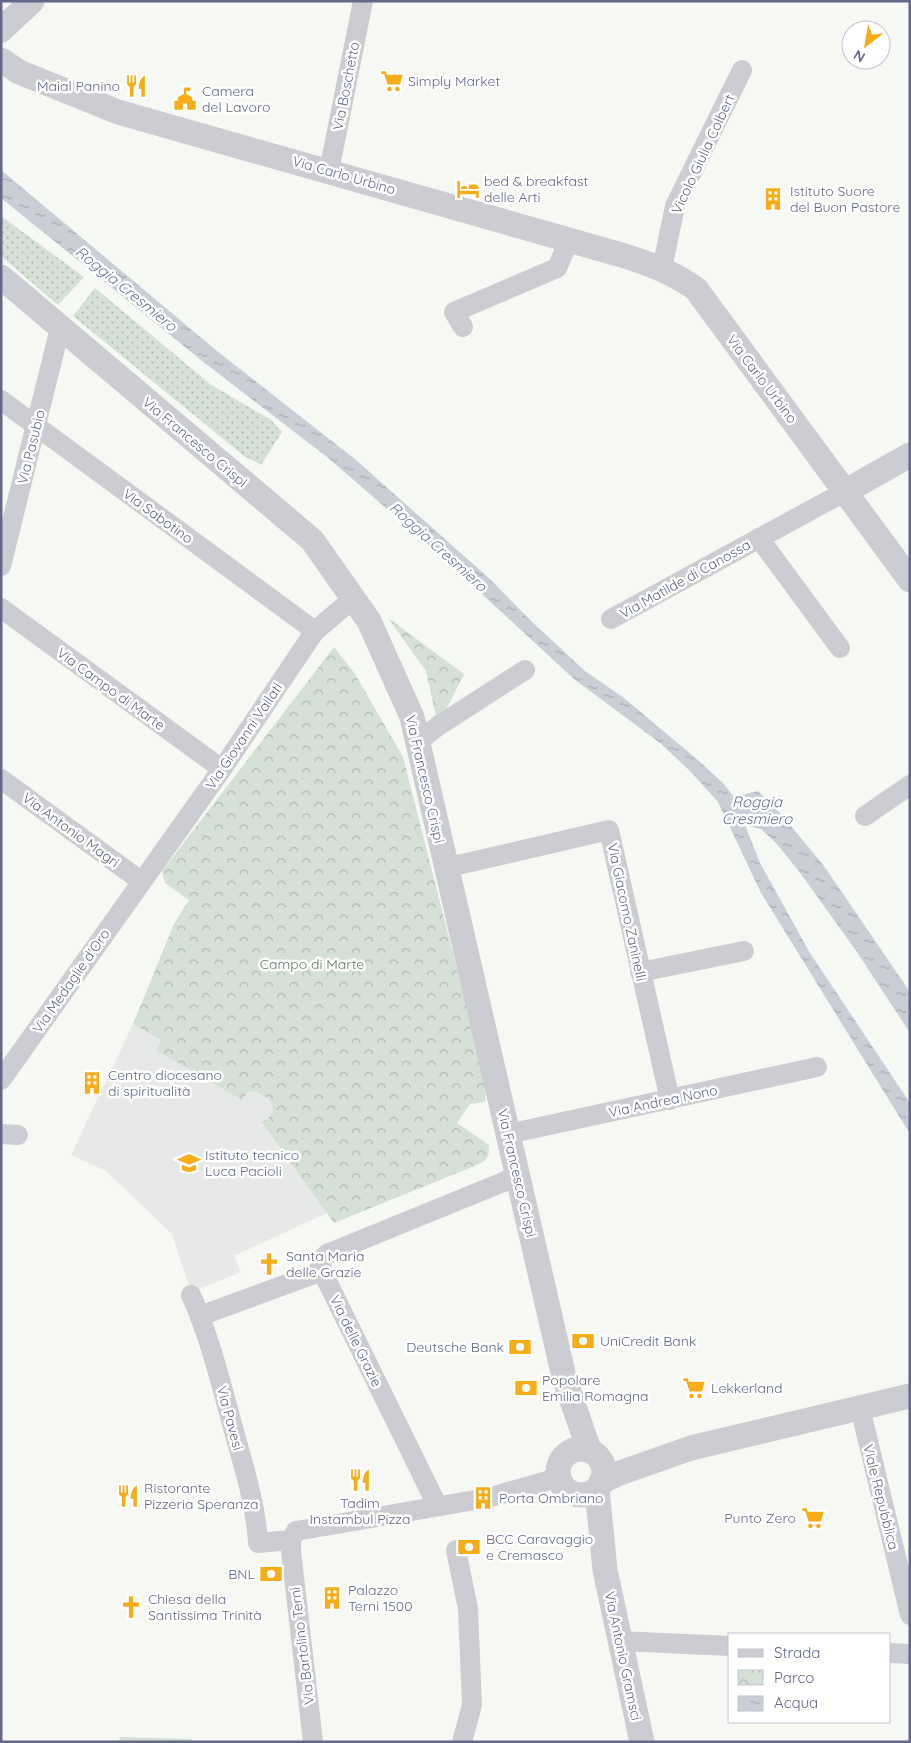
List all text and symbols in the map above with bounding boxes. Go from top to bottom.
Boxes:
north arrow [841,20,891,70]
street label: Via Boschetto [329,40,363,132]
text: N [850,46,868,67]
supermarket icon: Simply Market [379,68,405,94]
place label: Simply Market [408,72,500,90]
restaurant icon: Maial Panino [123,73,149,99]
place label: Maial Panino [37,77,120,95]
place label: Camera del Lavoro [202,82,271,116]
public building icon: Camera del Lavoro [172,86,198,112]
street label: Vicolo Giulia Colbert [667,91,739,217]
street label: Via Carlo Urbino [290,152,398,198]
place label: bed & breakfast delle Arti [484,172,589,206]
hotel icon: bed & breakfast delle Arti [455,176,481,202]
place label: Istituto Suore del Buon Pastore [790,182,900,216]
building icon: Istituto Suore del Buon Pastore [760,186,786,212]
water label: Roggia Cresmiero [72,242,182,336]
street label: Via Carlo Urbino [723,331,801,427]
street label: Via Francesco Crispi [139,393,251,491]
street label: Via Pasubio [13,408,49,486]
street label: Via Sabotino [119,485,197,547]
water label: Roggia Cresmiero [386,498,492,596]
street label: Via Matilde di Canossa [616,536,754,622]
street label: Via Campo di Marte [53,644,169,734]
street label: Via Giovanni Vailati [202,679,286,793]
street label: Via Francesco Crispi [401,713,449,845]
street label: Via Antonio Magri [19,789,123,871]
water label: Roggia Cresmiero [722,792,793,828]
street label: Via Giacomo Zaninelli [604,841,650,983]
street label: Via Medaglie d'Oro [28,925,114,1037]
park label: Campo di Marte [260,955,364,973]
place label: Centro diocesano di spiritualità [108,1066,222,1100]
building icon: Centro diocesano di spiritualità [79,1070,105,1096]
street label: Via Andrea Nono [607,1081,719,1121]
street label: Via Francesco Crispi [493,1107,541,1239]
place label: Istituto tecnico Luca Pacioli [205,1146,299,1180]
school or university icon: Istituto tecnico Luca Pacioli [176,1150,202,1176]
place label: Santa Maria delle Grazie [286,1247,364,1281]
church icon: Santa Maria delle Grazie [256,1251,282,1277]
street label: Via delle Grazie [326,1292,386,1390]
bank icon: UniCredit Bank [570,1328,596,1354]
place label: UniCredit Bank [600,1332,696,1350]
bank icon: Deutsche Bank [507,1334,533,1360]
place label: Deutsche Bank [406,1338,504,1356]
place label: Popolare Emilia Romagna [542,1371,649,1405]
bank icon: Popolare Emilia Romagna [513,1375,539,1401]
supermarket icon: Lekkerland [681,1375,707,1401]
place label: Lekkerland [711,1379,783,1397]
street label: Via Pavesi [213,1384,247,1452]
street label: Viale Repubblica [859,1442,903,1552]
restaurant icon: Tadim Instambul Pizza [347,1467,373,1493]
place label: Ristorante Pizzeria Speranza [144,1479,258,1513]
restaurant icon: Ristorante Pizzeria Speranza [115,1483,141,1509]
building icon: Porta Ombriano [470,1485,496,1511]
place label: Porta Ombriano [499,1489,604,1507]
place label: Tadim Instambul Pizza [310,1494,410,1528]
supermarket icon: Punto Zero [800,1505,826,1531]
place label: Punto Zero [724,1509,796,1527]
place label: BCC Caravaggio e Cremasco [486,1530,593,1564]
bank icon: BCC Caravaggio e Cremasco [456,1534,482,1560]
bank icon: BNL [258,1561,284,1587]
place label: BNL [228,1565,256,1583]
place label: Palazzo Terni 1500 [348,1581,412,1615]
building icon: Palazzo Terni 1500 [319,1585,345,1611]
street label: Via Bartolino Terni [286,1586,318,1706]
place label: Chiesa della Santissima Trinità [148,1590,262,1624]
street label: Via Antonio Gramsci [601,1590,645,1722]
church icon: Chiesa della Santissima Trinità [118,1594,144,1620]
legend [728,1633,891,1723]
text: Strada [774,1643,820,1662]
text: Parco [774,1668,814,1687]
text: Acqua [774,1693,818,1712]

